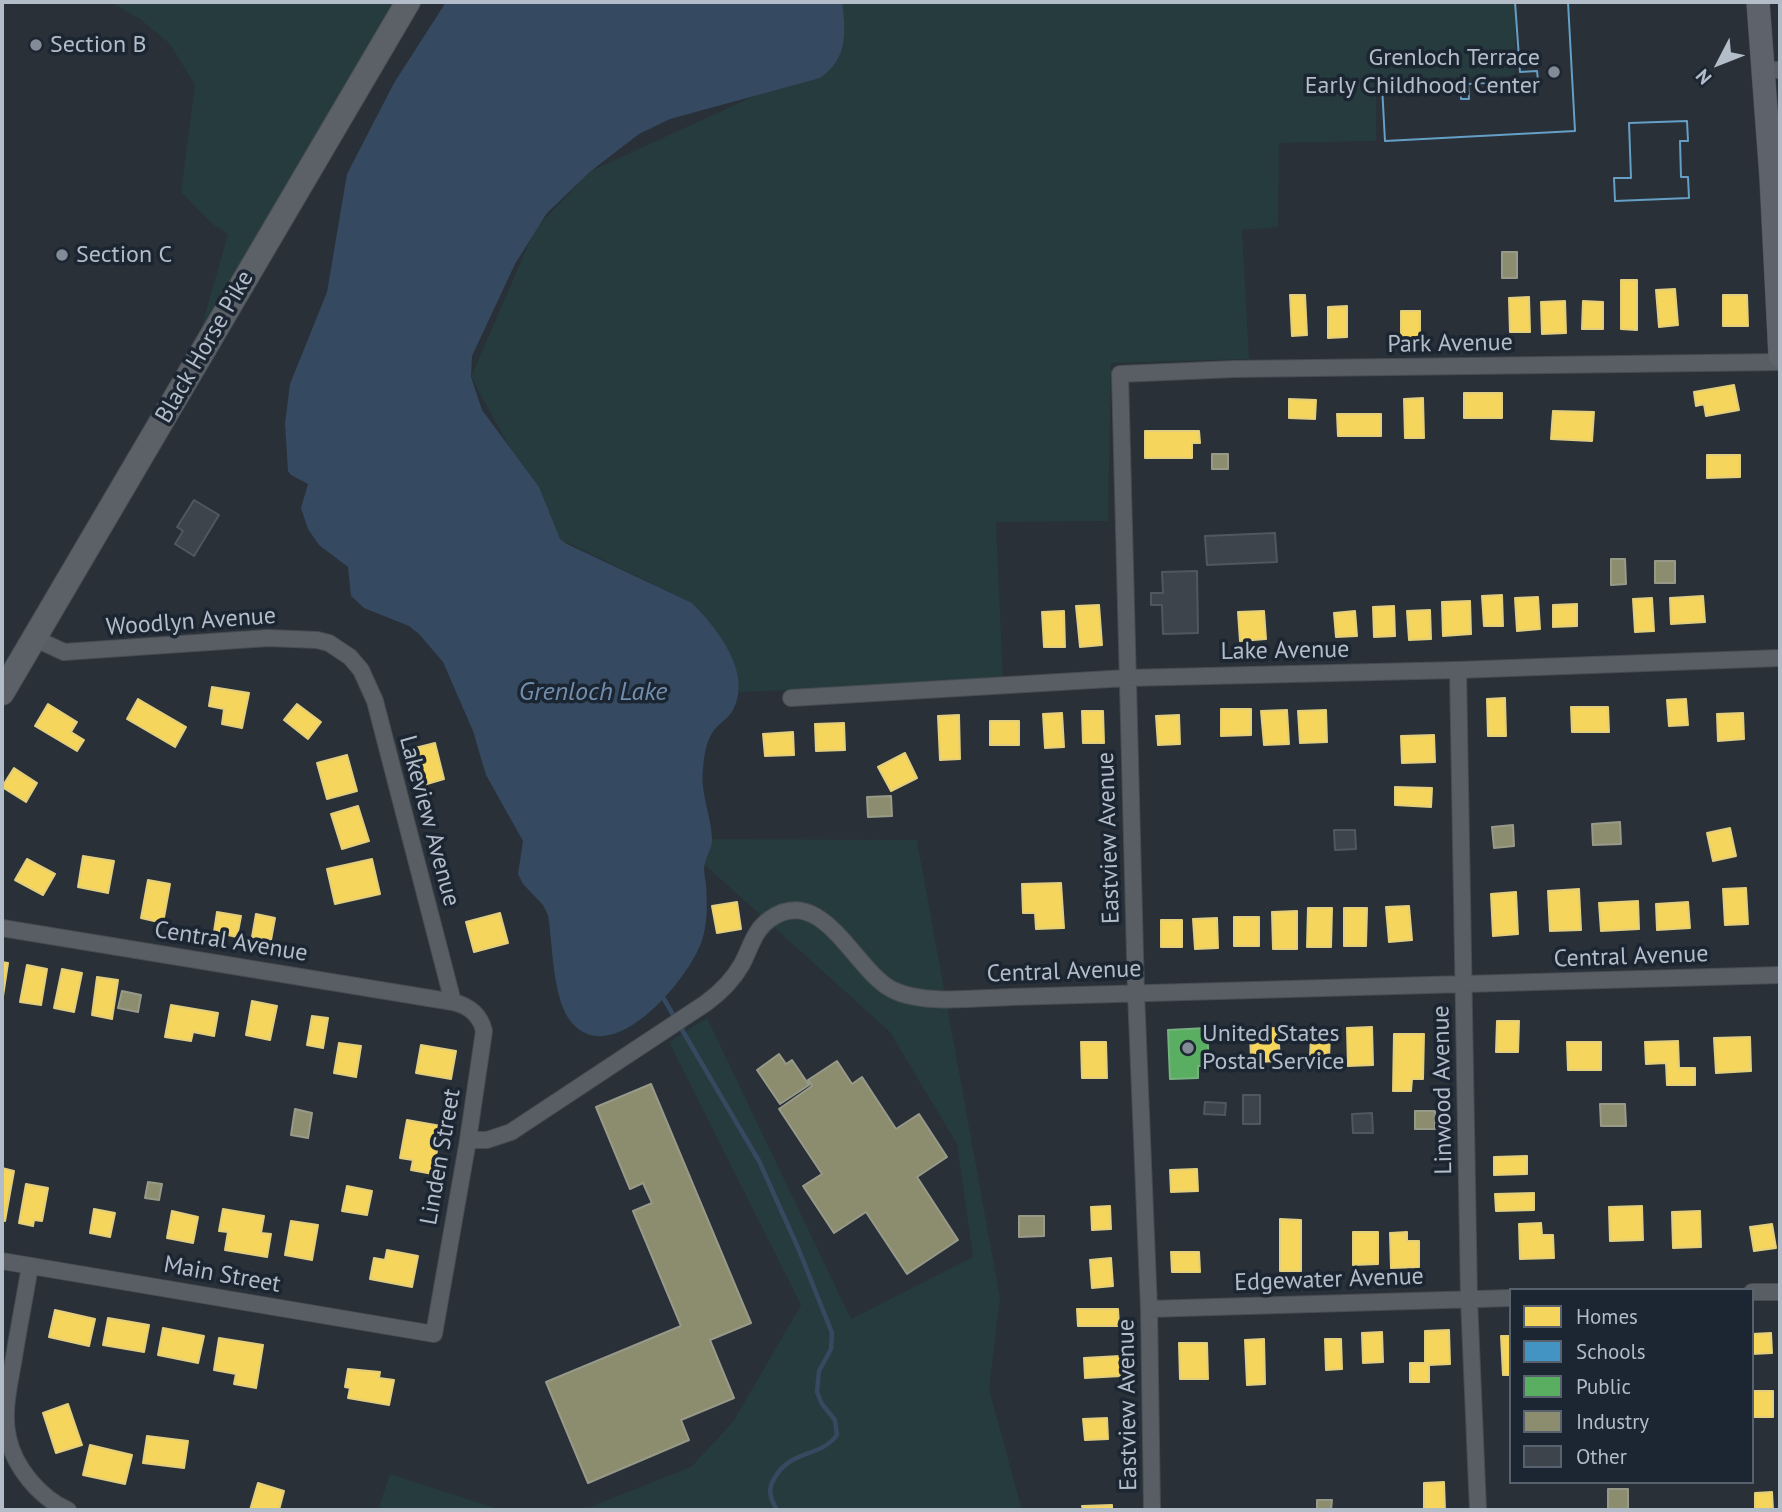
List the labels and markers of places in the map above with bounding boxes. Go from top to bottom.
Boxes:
place label: Section B [50,31,146,59]
marker: Section B [28,37,44,53]
place label: Grenloch Terrace Early Childhood Center [1305,44,1540,100]
marker: Grenloch Terrace Early Childhood Center [1546,64,1562,80]
place label: Section C [76,241,172,269]
marker: Section C [54,247,70,263]
place label: United States Postal Service [1202,1020,1345,1076]
marker: United States Postal Service [1180,1040,1196,1056]

